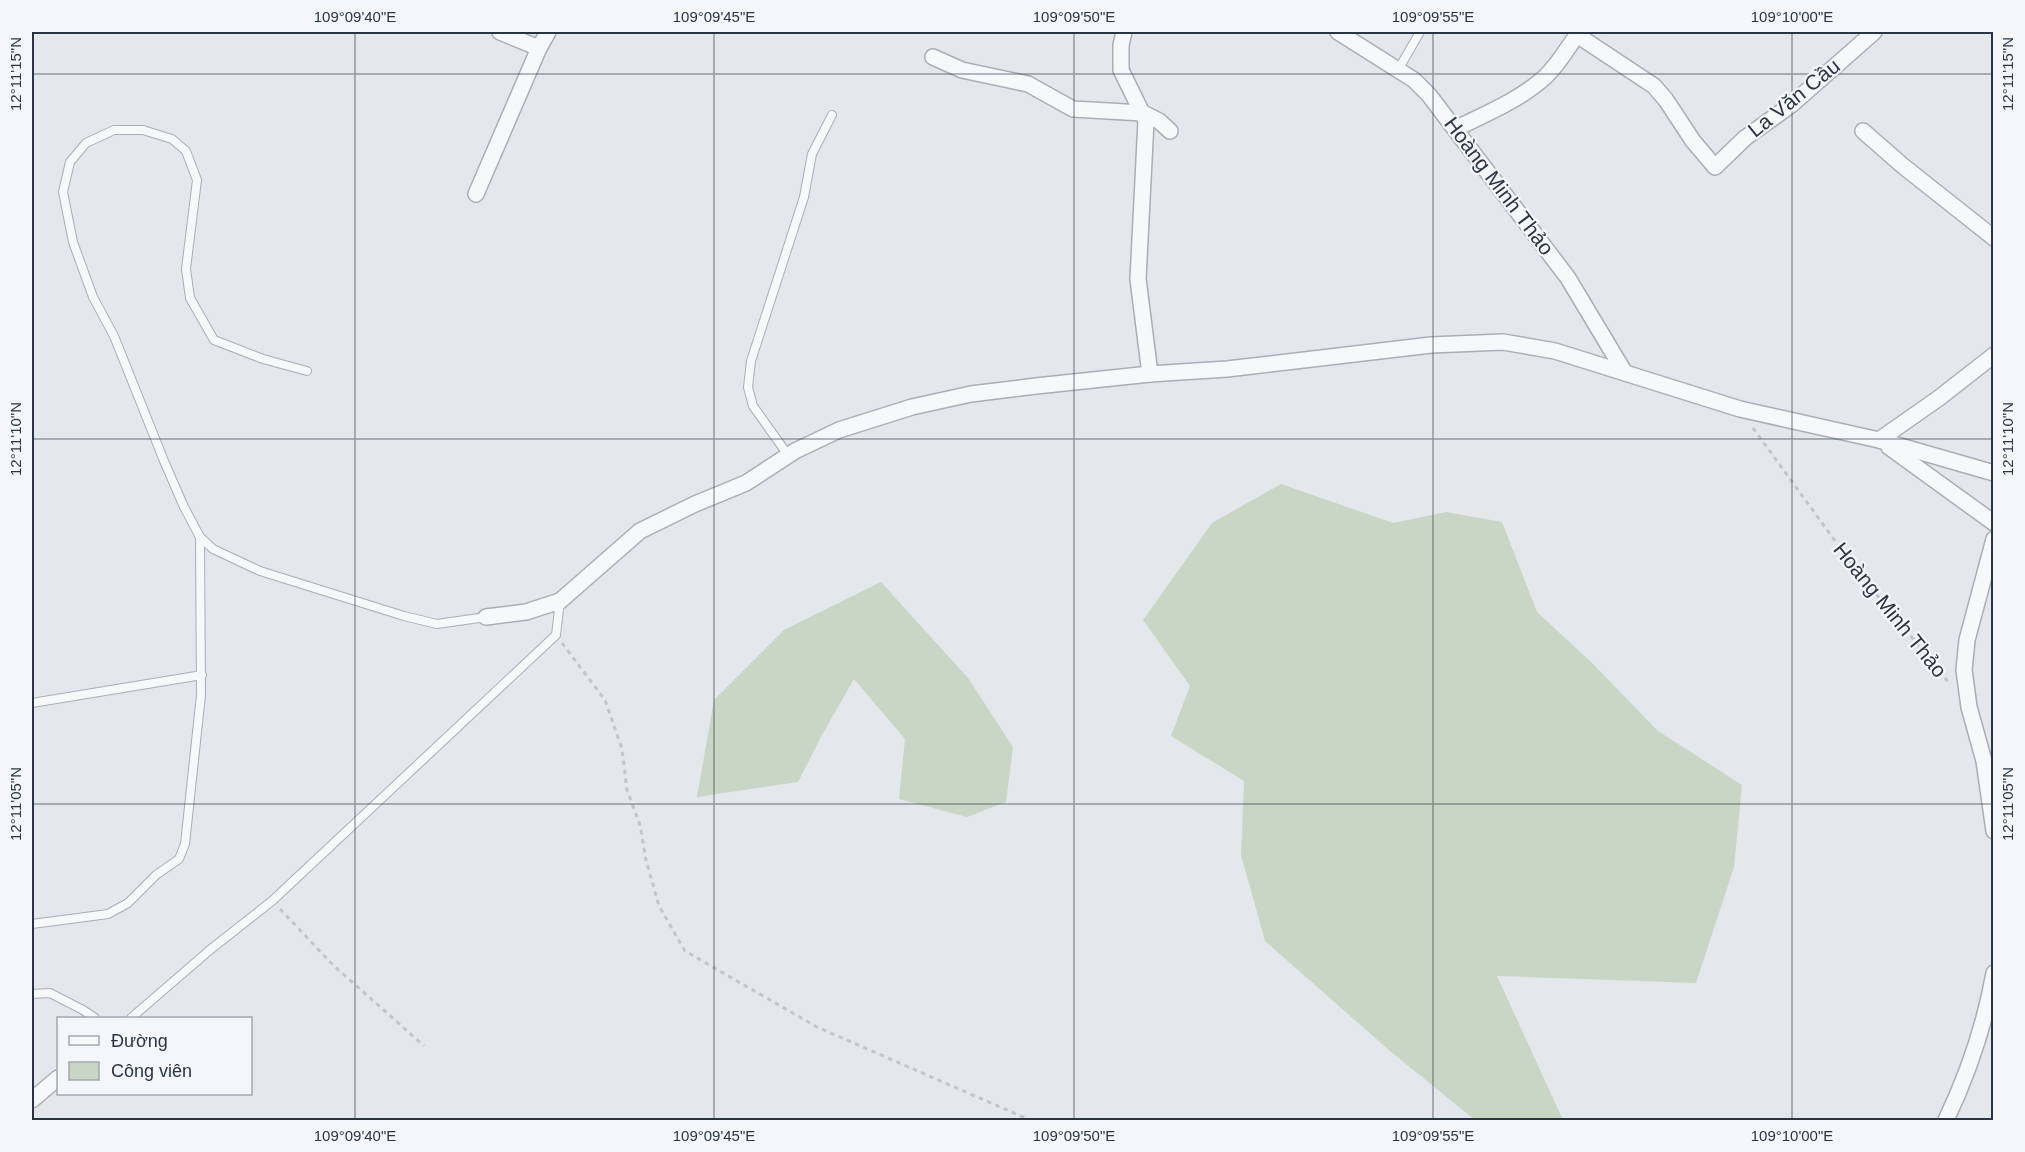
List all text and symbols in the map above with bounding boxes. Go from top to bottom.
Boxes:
text: 109°09'40"E [314,8,396,25]
text: 109°09'45"E [673,8,755,25]
text: 109°09'50"E [1033,8,1115,25]
text: 109°09'55"E [1392,8,1474,25]
text: 109°10'00"E [1751,8,1833,25]
text: 12°11'15"N [7,37,24,111]
text: 12°11'15"N [1999,37,2016,111]
street label: La Văn Cầu [1743,54,1844,141]
street label: Hoàng Minh Thảo [1440,112,1559,259]
text: 12°11'10"N [7,402,24,476]
text: 12°11'10"N [1999,402,2016,476]
street label: Hoàng Minh Thảo [1829,538,1952,682]
text: 12°11'05"N [7,767,24,841]
text: 12°11'05"N [1999,767,2016,841]
legend [57,1017,252,1095]
text: Đường [111,1031,168,1051]
text: Công viên [111,1061,192,1081]
text: 109°09'40"E [314,1127,396,1144]
text: 109°09'45"E [673,1127,755,1144]
text: 109°09'50"E [1033,1127,1115,1144]
text: 109°09'55"E [1392,1127,1474,1144]
text: 109°10'00"E [1751,1127,1833,1144]

